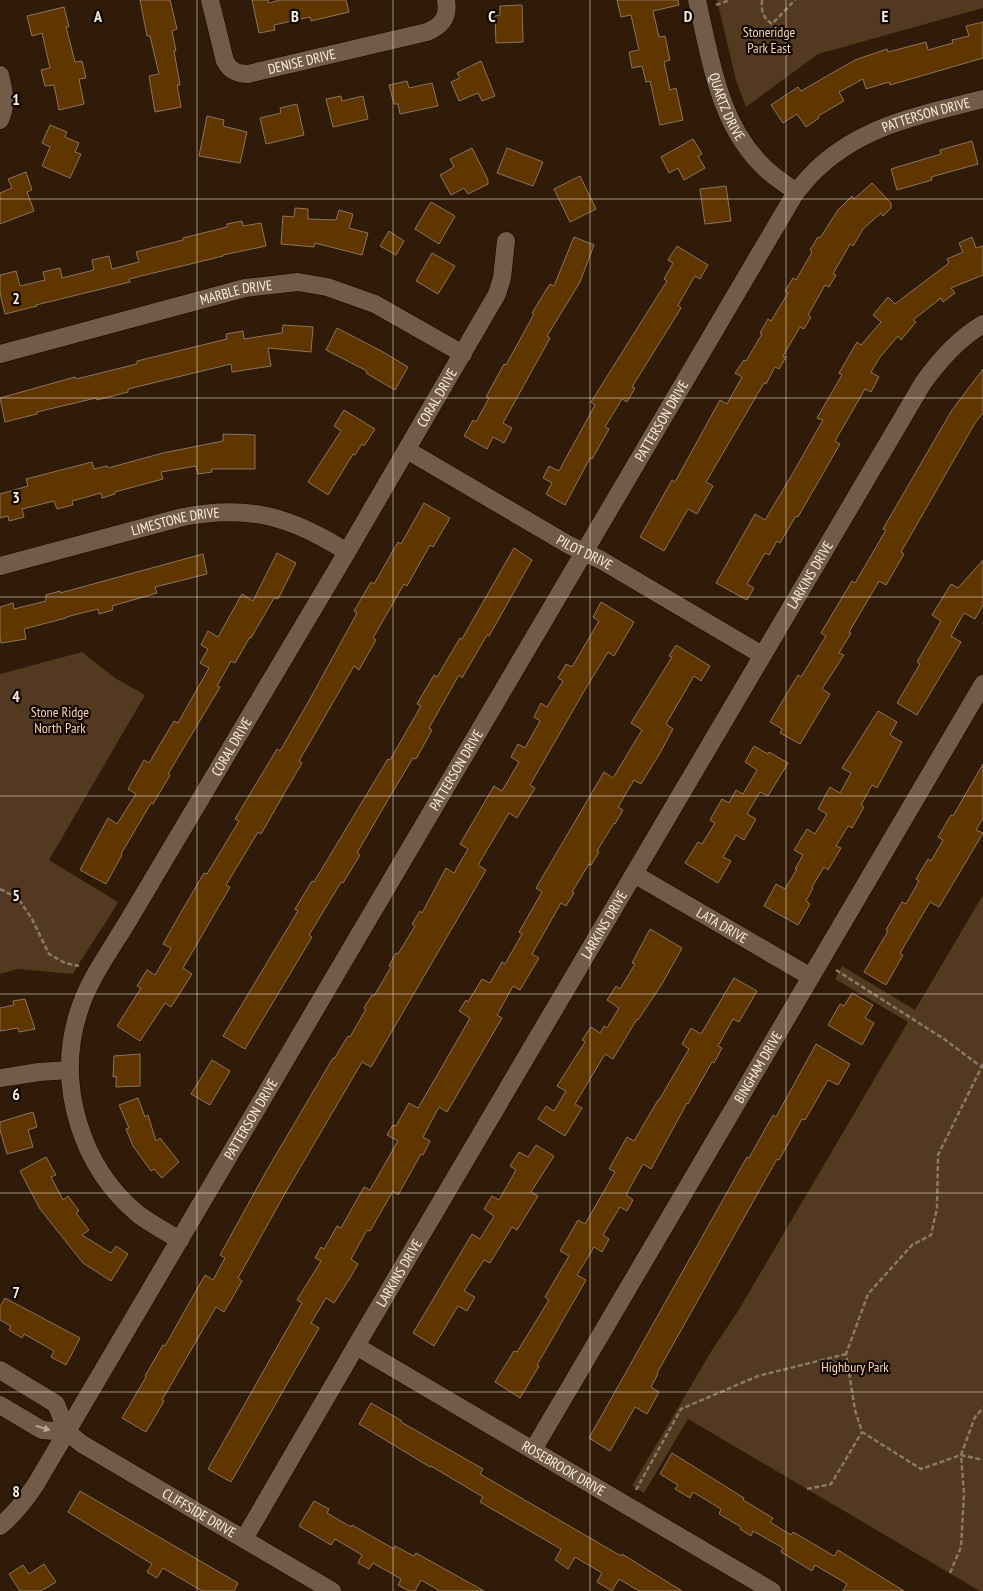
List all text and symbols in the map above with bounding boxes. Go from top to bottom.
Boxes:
text: A [93,6,103,26]
text: B [291,6,299,26]
text: C [488,6,496,26]
text: D [684,6,693,26]
text: E [882,6,889,26]
park label: Stoneridge Park East [743,23,795,57]
street label: DENISE DRIVE [266,45,337,78]
street label: QUARTZ DRIVE [705,71,749,144]
text: 1 [12,89,20,109]
street label: PATTERSON DRIVE [879,94,972,136]
street label: MARBLE DRIVE [198,276,273,309]
text: 2 [12,288,20,308]
street label: CORAL DRIVE [413,365,461,430]
street label: PATTERSON DRIVE [631,377,692,465]
text: 3 [12,487,20,507]
street label: LIMESTONE DRIVE [129,503,220,539]
street label: PILOT DRIVE [553,531,616,574]
street label: LARKINS DRIVE [783,538,837,612]
text: 4 [12,686,20,706]
park label: Stone Ridge North Park [31,703,89,737]
street label: CORAL DRIVE [207,714,256,779]
street label: PATTERSON DRIVE [425,726,487,814]
text: 5 [12,885,20,905]
street label: LARKINS DRIVE [577,888,631,962]
street label: LATA DRIVE [693,903,751,947]
street label: BINGHAM DRIVE [730,1028,786,1106]
street label: PATTERSON DRIVE [220,1075,282,1163]
text: 6 [12,1084,20,1104]
street label: LARKINS DRIVE [372,1236,426,1310]
text: 7 [12,1282,20,1302]
park label: Highbury Park [821,1358,889,1376]
one-way arrow [36,1424,51,1432]
street label: ROSEBROOK DRIVE [519,1437,609,1500]
text: 8 [12,1481,20,1501]
street label: CLIFFSIDE DRIVE [159,1484,239,1542]

